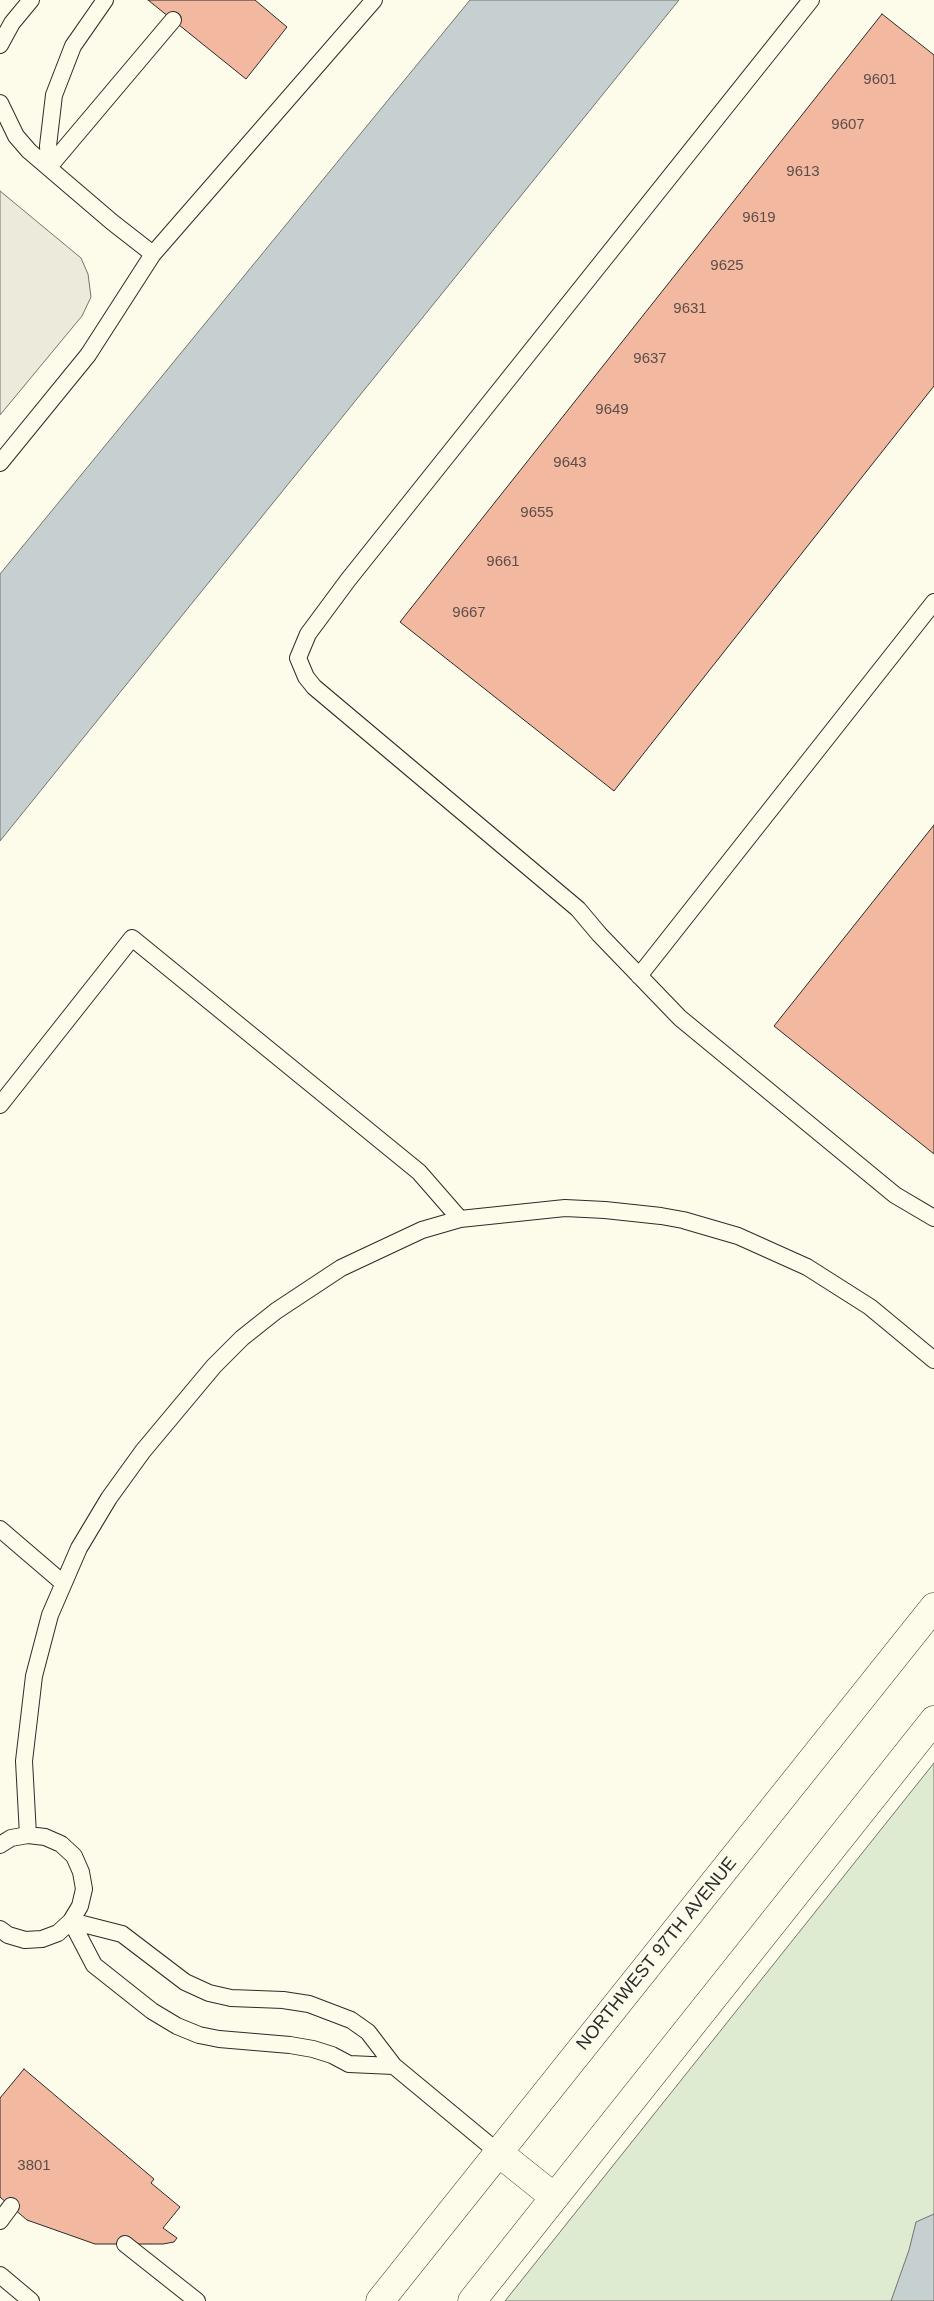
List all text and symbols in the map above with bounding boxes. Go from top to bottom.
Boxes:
house number: 9601 [863,71,897,89]
house number: 9607 [831,116,865,134]
house number: 9613 [786,163,820,181]
house number: 9619 [742,209,776,227]
house number: 9625 [710,257,744,275]
house number: 9631 [673,300,707,318]
house number: 9637 [633,350,667,368]
house number: 9649 [595,401,629,419]
house number: 9643 [553,454,587,472]
house number: 9655 [520,504,554,522]
house number: 9661 [486,553,520,571]
house number: 9667 [452,604,486,622]
street label: NORTHWEST 97TH AVENUE [572,1853,742,2055]
house number: 3801 [17,2157,51,2175]

